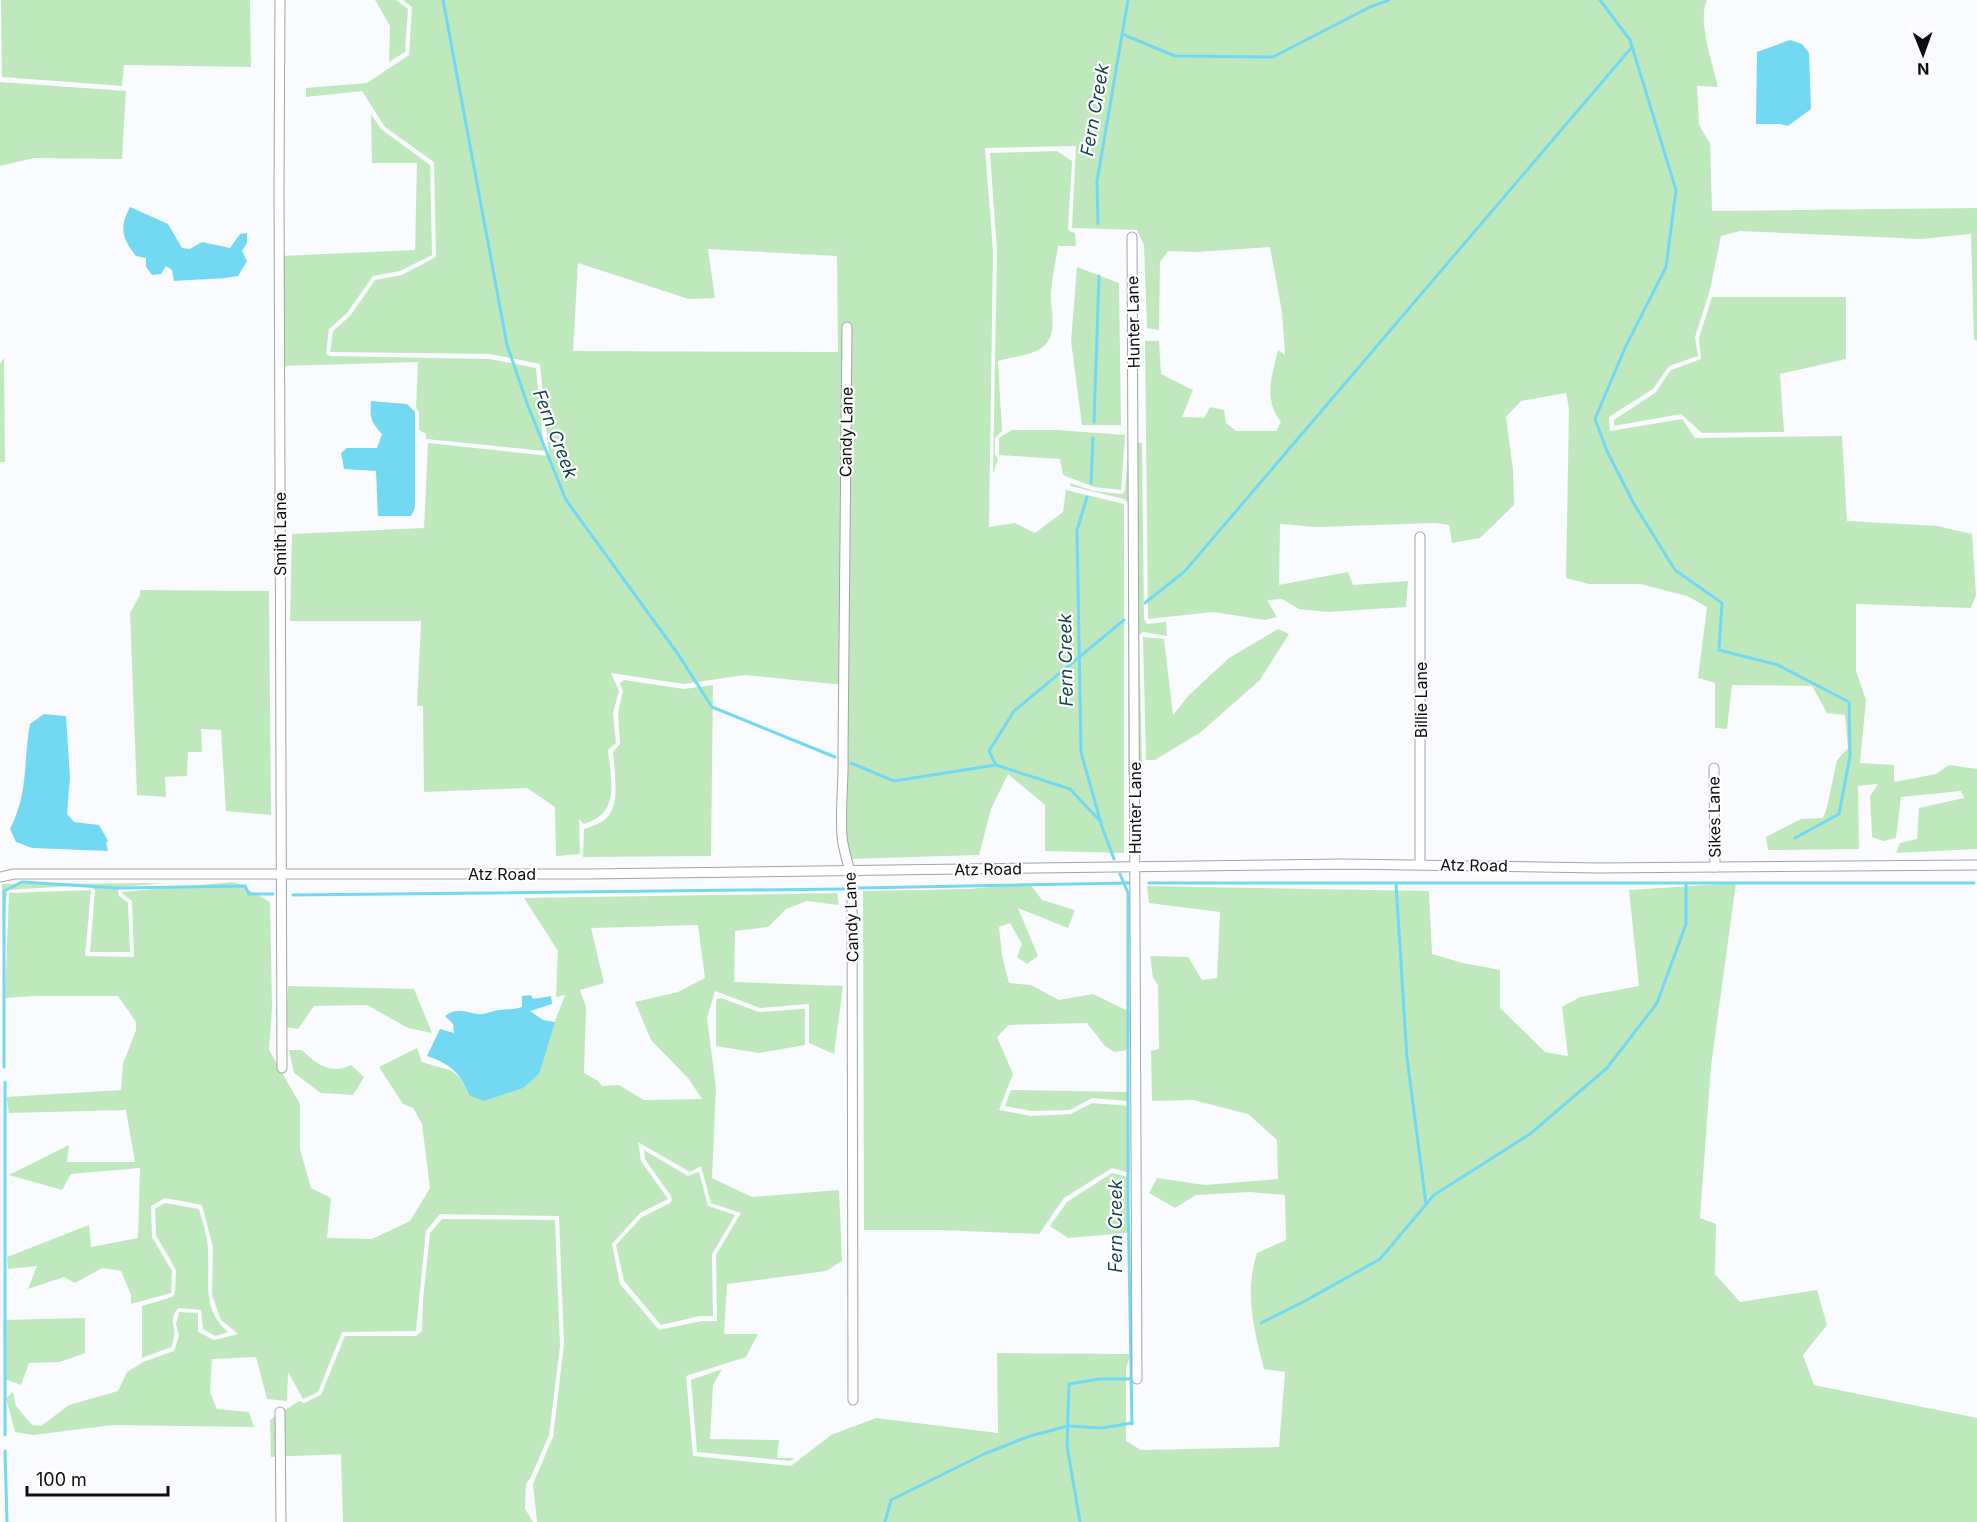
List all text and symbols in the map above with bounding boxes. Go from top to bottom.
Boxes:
north arrow [1893,24,1953,84]
text: N [1917,59,1930,79]
water label: Fern Creek [1076,61,1113,158]
street label: Hunter Lane [1122,276,1144,368]
water label: Fern Creek [529,387,582,482]
street label: Candy Lane [835,387,857,477]
street label: Smith Lane [270,492,290,576]
water label: Fern Creek [1054,612,1077,707]
street label: Billie Lane [1411,662,1431,738]
street label: Hunter Lane [1125,762,1145,854]
street label: Sikes Lane [1703,776,1725,858]
street label: Atz Road [1440,854,1508,876]
street label: Atz Road [954,858,1022,880]
street label: Atz Road [468,864,536,884]
street label: Candy Lane [839,872,863,962]
water label: Fern Creek [1105,1178,1126,1273]
scale bar [27,1459,168,1497]
text: 100 m [36,1469,87,1490]

